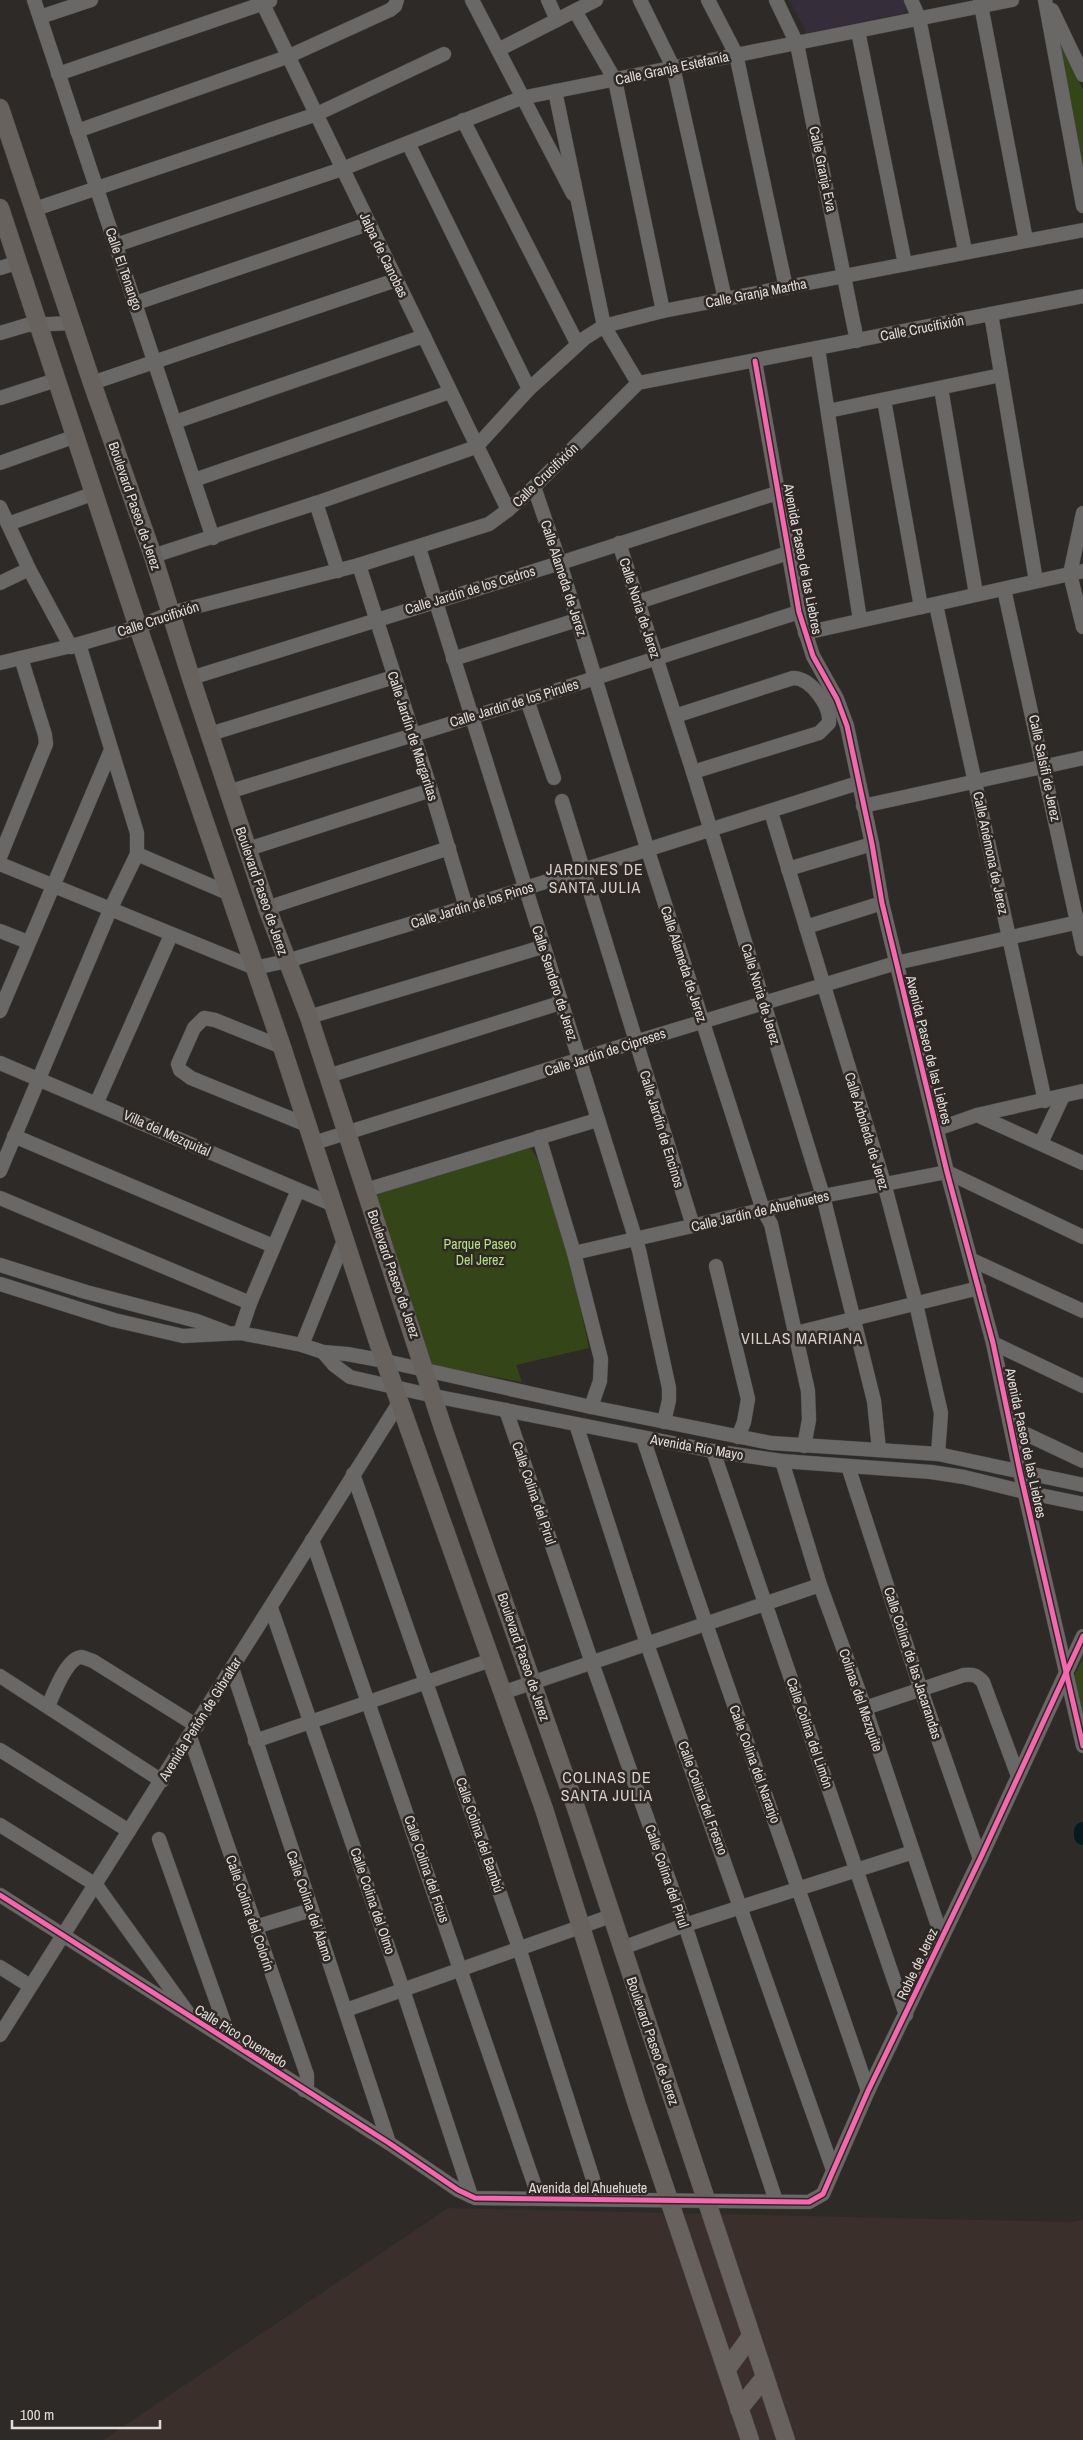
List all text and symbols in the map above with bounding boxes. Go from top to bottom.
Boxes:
street label: Calle Granja Estefanía [614,47,731,89]
street label: Calle Granja Eva [805,125,841,214]
street label: Jalpa de Canobas [356,209,412,301]
street label: Calle El Tenango [101,225,147,313]
street label: Calle Granja Martha [704,274,809,312]
street label: Calle Crucifixión [879,311,965,345]
street label: Boulevard Paseo de Jerez [105,439,166,573]
street label: Calle Crucifixión [508,439,582,511]
street label: Avenida Paseo de las Liebres [779,481,826,636]
street label: Calle Alameda de Jerez [537,518,591,639]
street label: Calle Noria de Jerez [615,555,665,661]
street label: Calle Jardín de los Cedros [403,562,538,618]
street label: Calle Crucifixión [115,597,201,641]
street label: Calle Jardín de Margaritas [384,669,443,803]
street label: Calle Jardín de los Pirules [447,675,581,731]
street label: Calle Salsifi de Jerez [1025,713,1065,823]
street label: Calle Anémona de Jerez [969,790,1013,916]
street label: Boulevard Paseo de Jerez [232,824,293,958]
district label: JARDINES DE SANTA JULIA [546,858,644,898]
street label: Calle Jardín de los Pinos [408,878,536,932]
street label: Calle Alameda de Jerez [657,904,711,1025]
street label: Calle Sendero de Jerez [528,923,582,1043]
street label: Calle Noria de Jerez [737,941,785,1047]
street label: Avenida Paseo de las Liebres [902,973,956,1127]
street label: Calle Jardín de Cipreses [542,1024,668,1080]
street label: Calle Jardín de Encinos [636,1068,688,1190]
street label: Calle Arboleda de Jerez [841,1070,893,1192]
street label: Villa del Mezquital [121,1106,213,1160]
street label: Calle Jardín de Ahuehuetes [689,1186,831,1236]
street label: Boulevard Paseo de Jerez [364,1207,425,1341]
park label: Parque Paseo Del Jerez [444,1235,516,1269]
district label: VILLAS MARIANA [741,1327,863,1349]
street label: Avenida Paseo de las Liebres [1001,1365,1051,1520]
street label: Avenida Río Mayo [648,1430,745,1464]
street label: Calle Colina del Pirul [508,1439,560,1547]
street label: Calle Colina de las Jacarandas [880,1585,946,1742]
street label: Boulevard Paseo de Jerez [494,1590,555,1724]
street label: Colinas del Mezquite [835,1646,887,1754]
street label: Avenida Peñón de Gibraltar [154,1654,245,1785]
street label: Calle Colina del Limón [783,1675,837,1791]
street label: Calle Colina del Naranjo [725,1702,785,1826]
street label: Calle Colina del Fresno [674,1739,732,1857]
district label: COLINAS DE SANTA JULIA [561,1766,653,1806]
street label: Calle Colina del Bambú [452,1775,508,1895]
street label: Calle Colina del Ficus [400,1813,454,1925]
street label: Calle Colina del Pirul [641,1822,693,1930]
street label: Calle Colina del Olmo [346,1845,400,1957]
street label: Calle Colina del Álamo [283,1848,337,1964]
street label: Calle Colina del Colorín [222,1853,278,1973]
street label: Roble de Jerez [893,1925,942,2003]
street label: Boulevard Paseo de Jerez [623,1974,684,2108]
street label: Calle Pico Quemado [191,2000,291,2072]
street label: Avenida del Ahuehuete [528,2179,647,2197]
scale bar [12,2398,160,2430]
text: 100 m [20,2404,54,2425]

